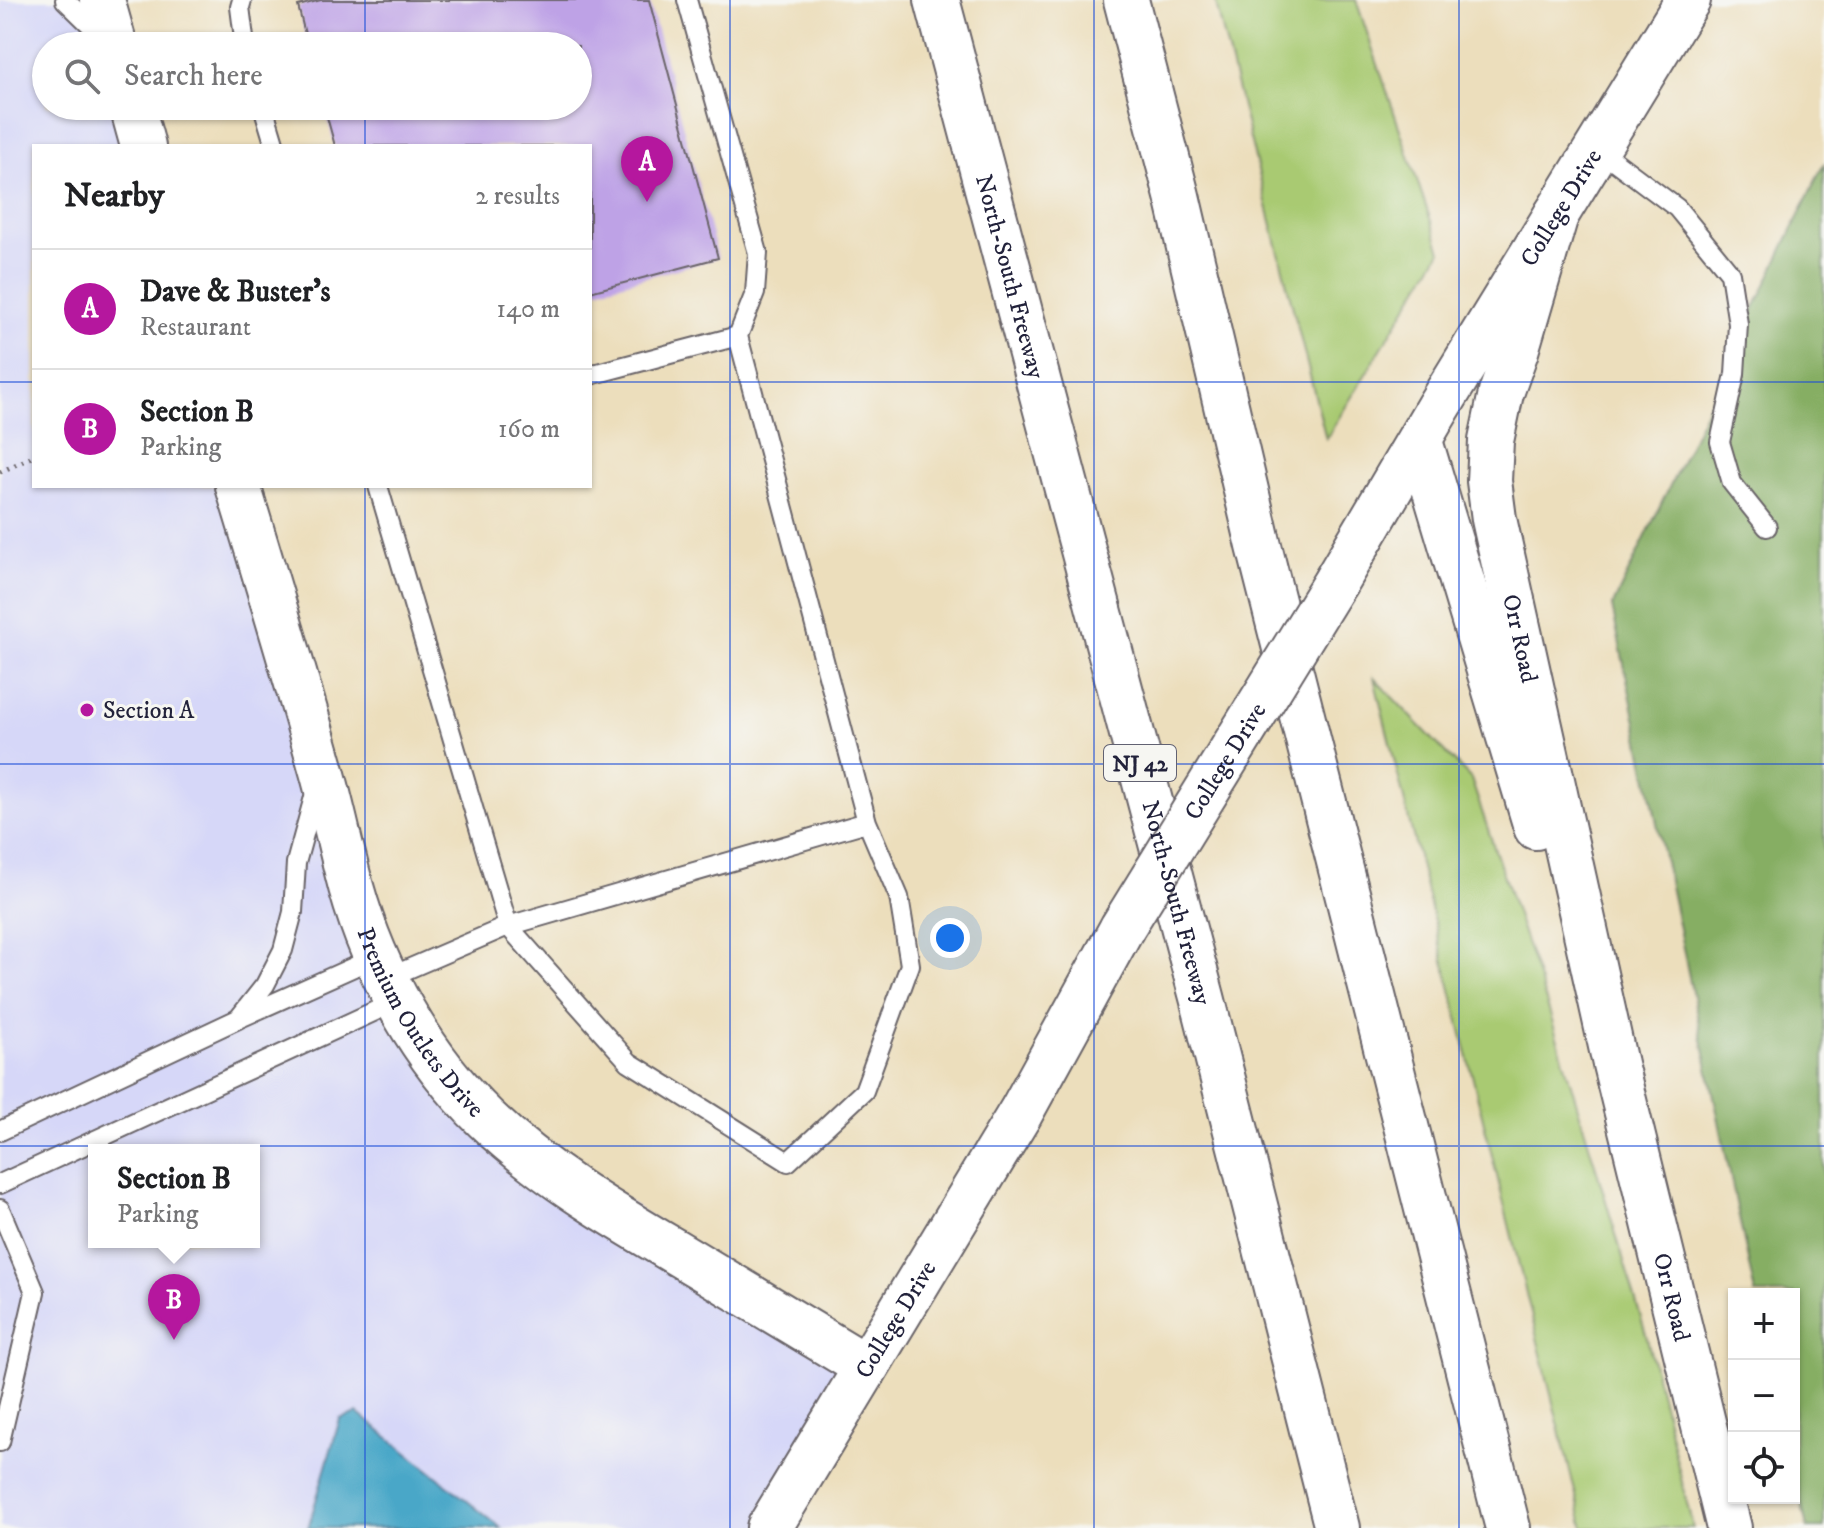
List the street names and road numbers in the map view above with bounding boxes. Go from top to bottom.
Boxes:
street label: College Drive [1514,144,1609,272]
street label: North-South Freeway [968,171,1051,383]
street label: Orr Road [1495,591,1544,686]
street label: College Drive [1178,698,1273,826]
road number: NJ 42 [1104,745,1176,781]
street label: North-South Freeway [1134,797,1218,1009]
street label: Premium Outlets Drive [349,923,490,1124]
street label: Orr Road [1646,1250,1697,1344]
street label: College Drive [849,1256,943,1384]

